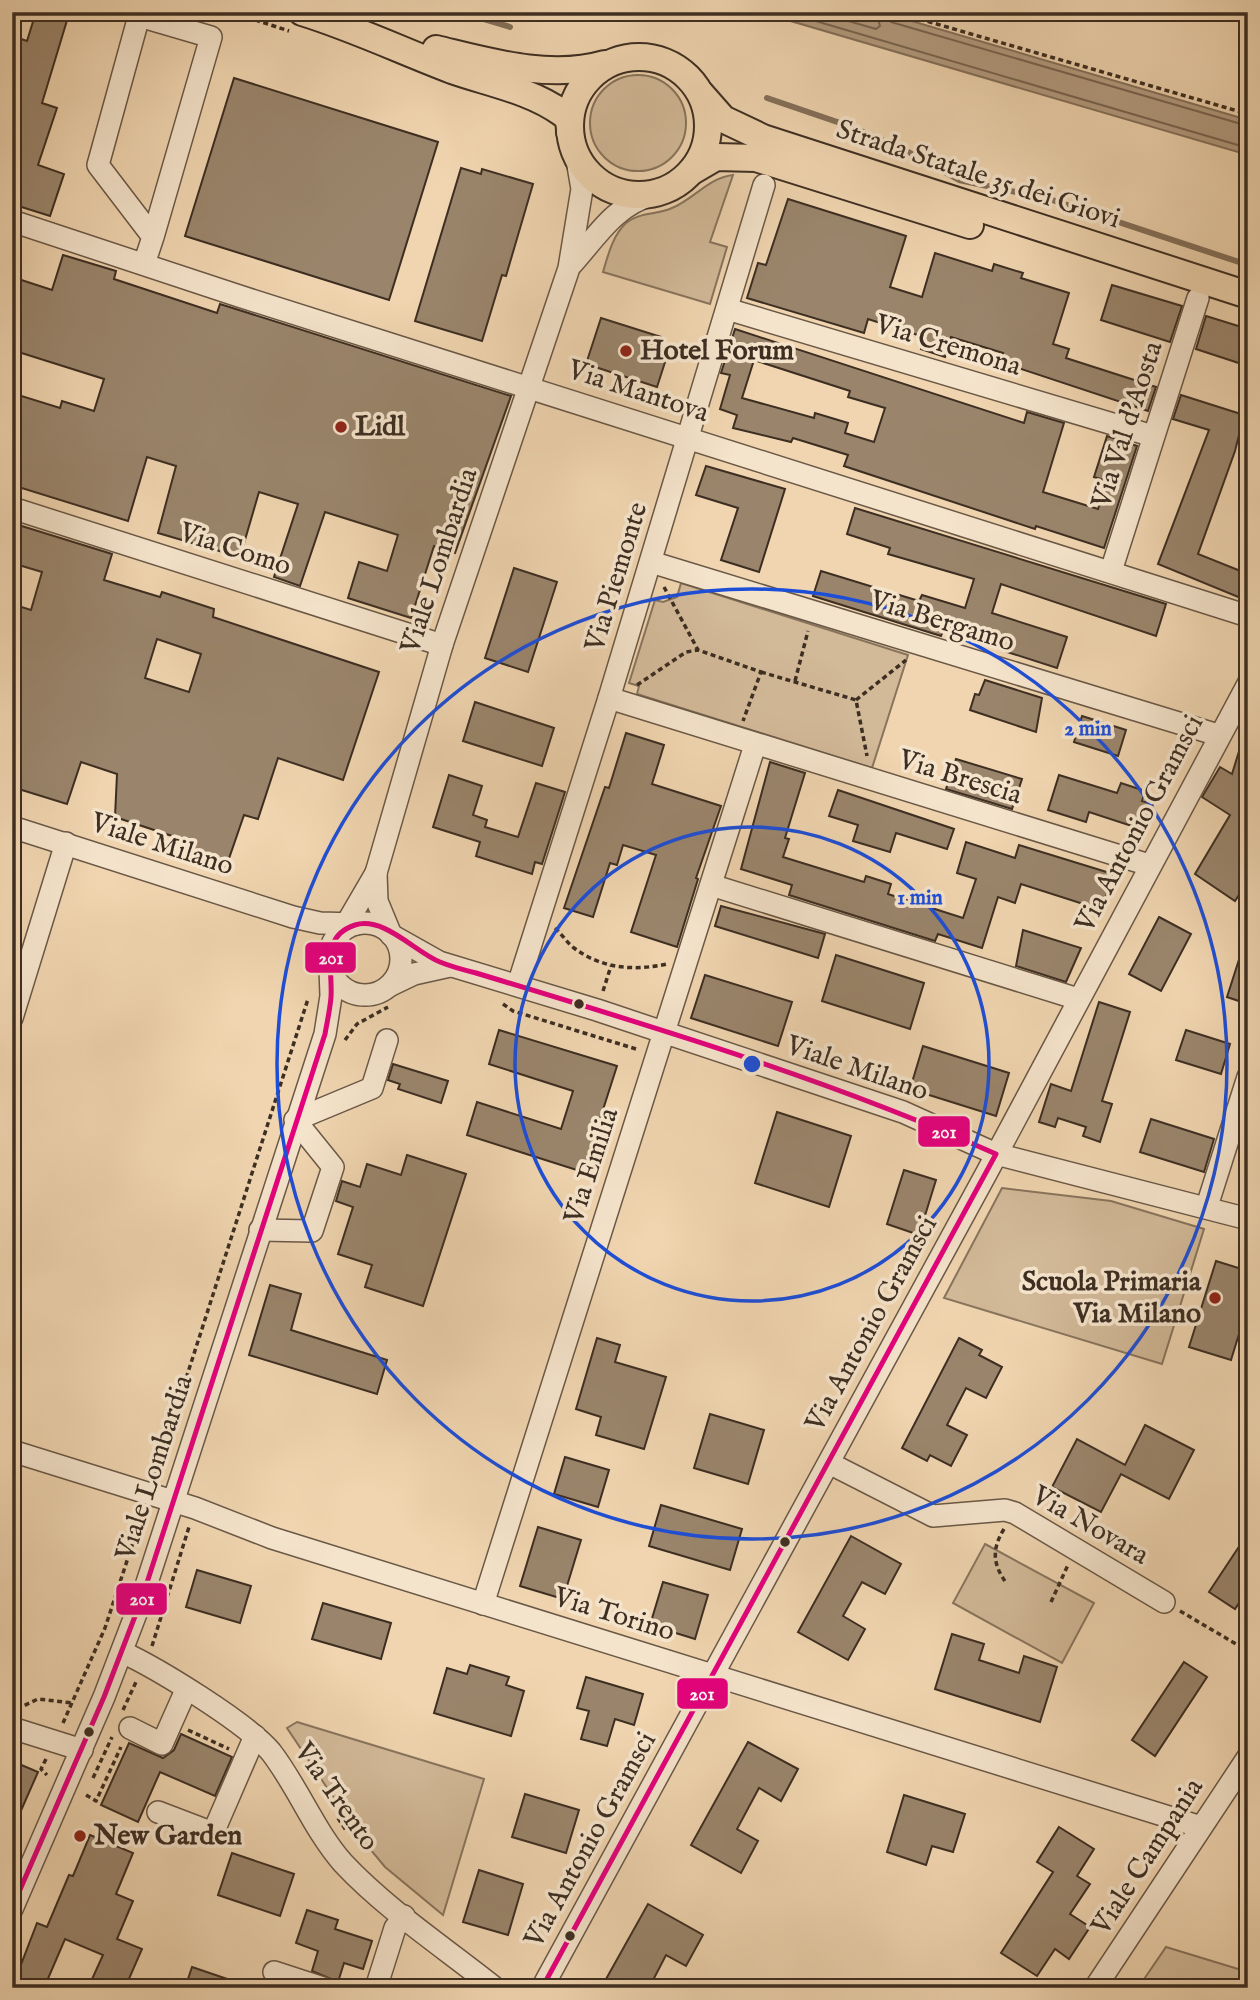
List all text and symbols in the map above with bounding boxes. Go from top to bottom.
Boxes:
street label: Strada Statale 35 dei Giovi [832,113,1124,237]
street label: Via Cremona [870,307,1026,385]
place label: Hotel Forum [640,334,794,369]
street label: Via Val d'Aosta [1084,336,1172,514]
marker: Hotel Forum [618,343,634,359]
street label: Via Mantova [562,352,714,431]
place label: Lidl [355,410,406,445]
marker: Lidl [333,419,349,435]
street label: Viale Lombardia [393,463,487,659]
street label: Via Piemonte [577,498,656,657]
street label: Via Como [174,515,295,585]
street label: Via Bergamo [864,583,1019,661]
street label: Via Antonio Gramsci [1067,709,1212,940]
text: 2 min [1064,716,1112,743]
street label: Via Brescia [893,742,1027,814]
street label: Viale Milano [85,805,238,885]
text: 1 min [897,885,943,912]
line badge: 201 [304,941,357,974]
text: 201 [318,947,344,971]
unlabelled marker [572,997,586,1011]
street label: Viale Milano [780,1028,933,1110]
centre of rings [740,1052,764,1076]
street label: Via Emilia [557,1103,627,1229]
line badge: 201 [917,1115,971,1148]
text: 201 [931,1121,957,1145]
street label: Via Antonio Gramsci [798,1210,946,1439]
place label: Scuola Primaria Via Milano [1022,1265,1202,1332]
marker: Scuola Primaria Via Milano [1207,1290,1223,1306]
street label: Viale Lombardia [108,1370,202,1566]
street label: Via Novara [1024,1478,1155,1574]
unlabelled marker [778,1535,792,1549]
street label: Via Torino [548,1580,679,1650]
line badge: 201 [115,1582,168,1616]
text: 201 [129,1588,155,1612]
line badge: 201 [676,1677,729,1710]
text: 201 [689,1683,715,1707]
unlabelled marker [82,1725,96,1739]
street label: Via Antonio Gramsci [517,1726,665,1955]
street label: Via Trento [285,1735,386,1858]
street label: Viale Campania [1084,1771,1212,1943]
place label: New Garden [93,1819,242,1854]
marker: New Garden [72,1828,88,1844]
unlabelled marker [563,1929,577,1943]

